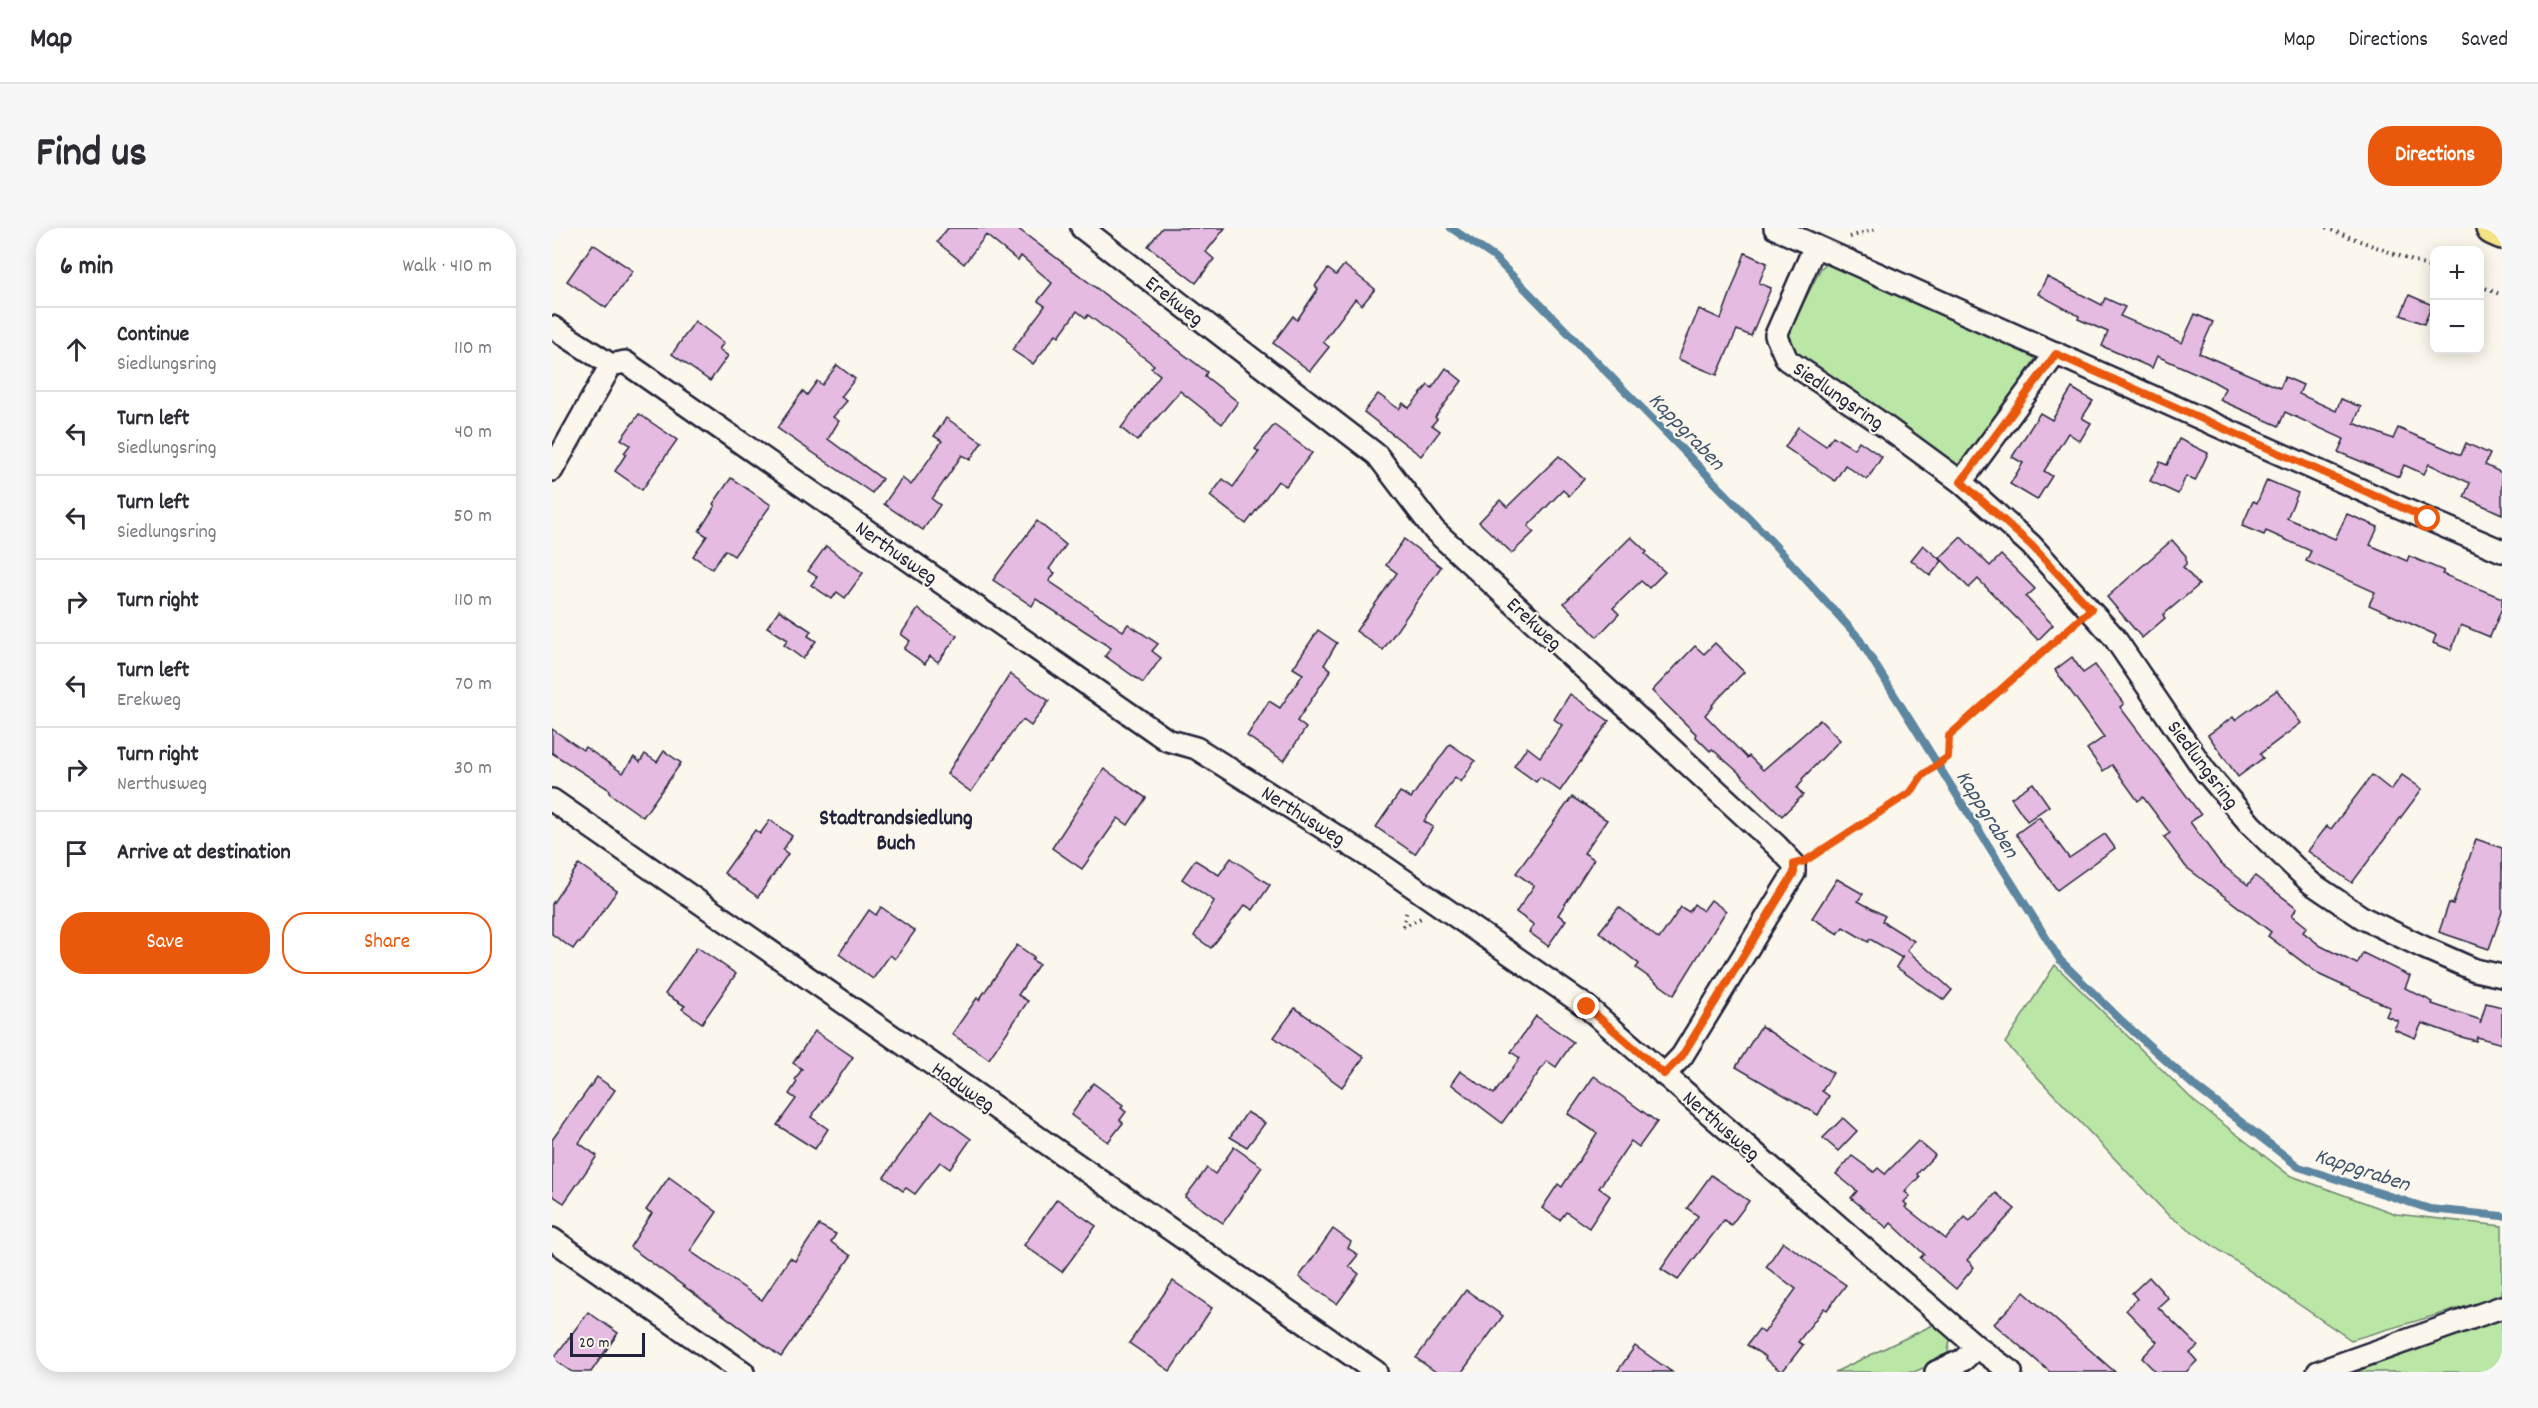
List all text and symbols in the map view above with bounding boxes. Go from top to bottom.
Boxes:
text: Map [30,21,72,61]
text: Map [2284,26,2315,56]
text: Directions [2348,26,2428,56]
text: Saved [2461,26,2508,56]
text: Find us [36,126,147,186]
button: Directions [2368,126,2502,186]
map controls [2430,246,2484,354]
button: + [2430,246,2484,300]
text: 6 min [60,249,113,286]
text: Walk · 410 m [403,253,492,281]
street label: Erekweg [1137,270,1209,335]
button: − [2430,300,2484,354]
text: Continue [117,320,189,351]
icon: ahead [60,333,93,366]
text: 110 m [454,335,492,363]
text: Siedlungsring [117,351,217,379]
street label: Siedlungsring [1786,356,1889,439]
water label: Kappgraben [1640,386,1731,479]
text: Turn left [117,404,189,435]
icon: left [60,417,93,450]
text: 40 m [454,419,492,447]
text: Siedlungsring [117,435,217,463]
text: Turn left [117,488,189,519]
icon: left [60,501,93,534]
text: 50 m [454,503,492,531]
route start [2414,505,2440,531]
street label: Nerthusweg [848,515,943,594]
text: Siedlungsring [117,519,217,547]
icon: right [60,585,93,618]
text: Turn right [117,586,199,617]
text: 110 m [454,587,492,615]
street label: Erekweg [1498,591,1568,659]
text: Turn left [117,656,189,687]
icon: left [60,669,93,702]
text: 70 m [455,671,492,699]
text: Erekweg [117,687,181,715]
street label: Siedlungsring [2158,715,2245,817]
text: Turn right [117,740,199,771]
icon: right [60,753,93,786]
text: 30 m [454,755,492,783]
water label: Kappgraben [1947,765,2026,865]
text: Nerthusweg [117,771,207,799]
street label: Nerthusweg [1254,780,1350,855]
district label: Stadtrandsiedlung Buch [819,804,973,860]
icon: arrive [60,837,93,870]
text: Arrive at destination [117,838,291,869]
button: Save [60,912,270,974]
button: Share [282,912,492,974]
route end [1573,993,1599,1019]
street label: Haduweg [924,1056,1000,1121]
street label: Nerthusweg [1674,1085,1766,1170]
water label: Kappgraben [2310,1141,2414,1202]
scale bar [570,1330,645,1358]
text: 20 m [579,1332,609,1355]

